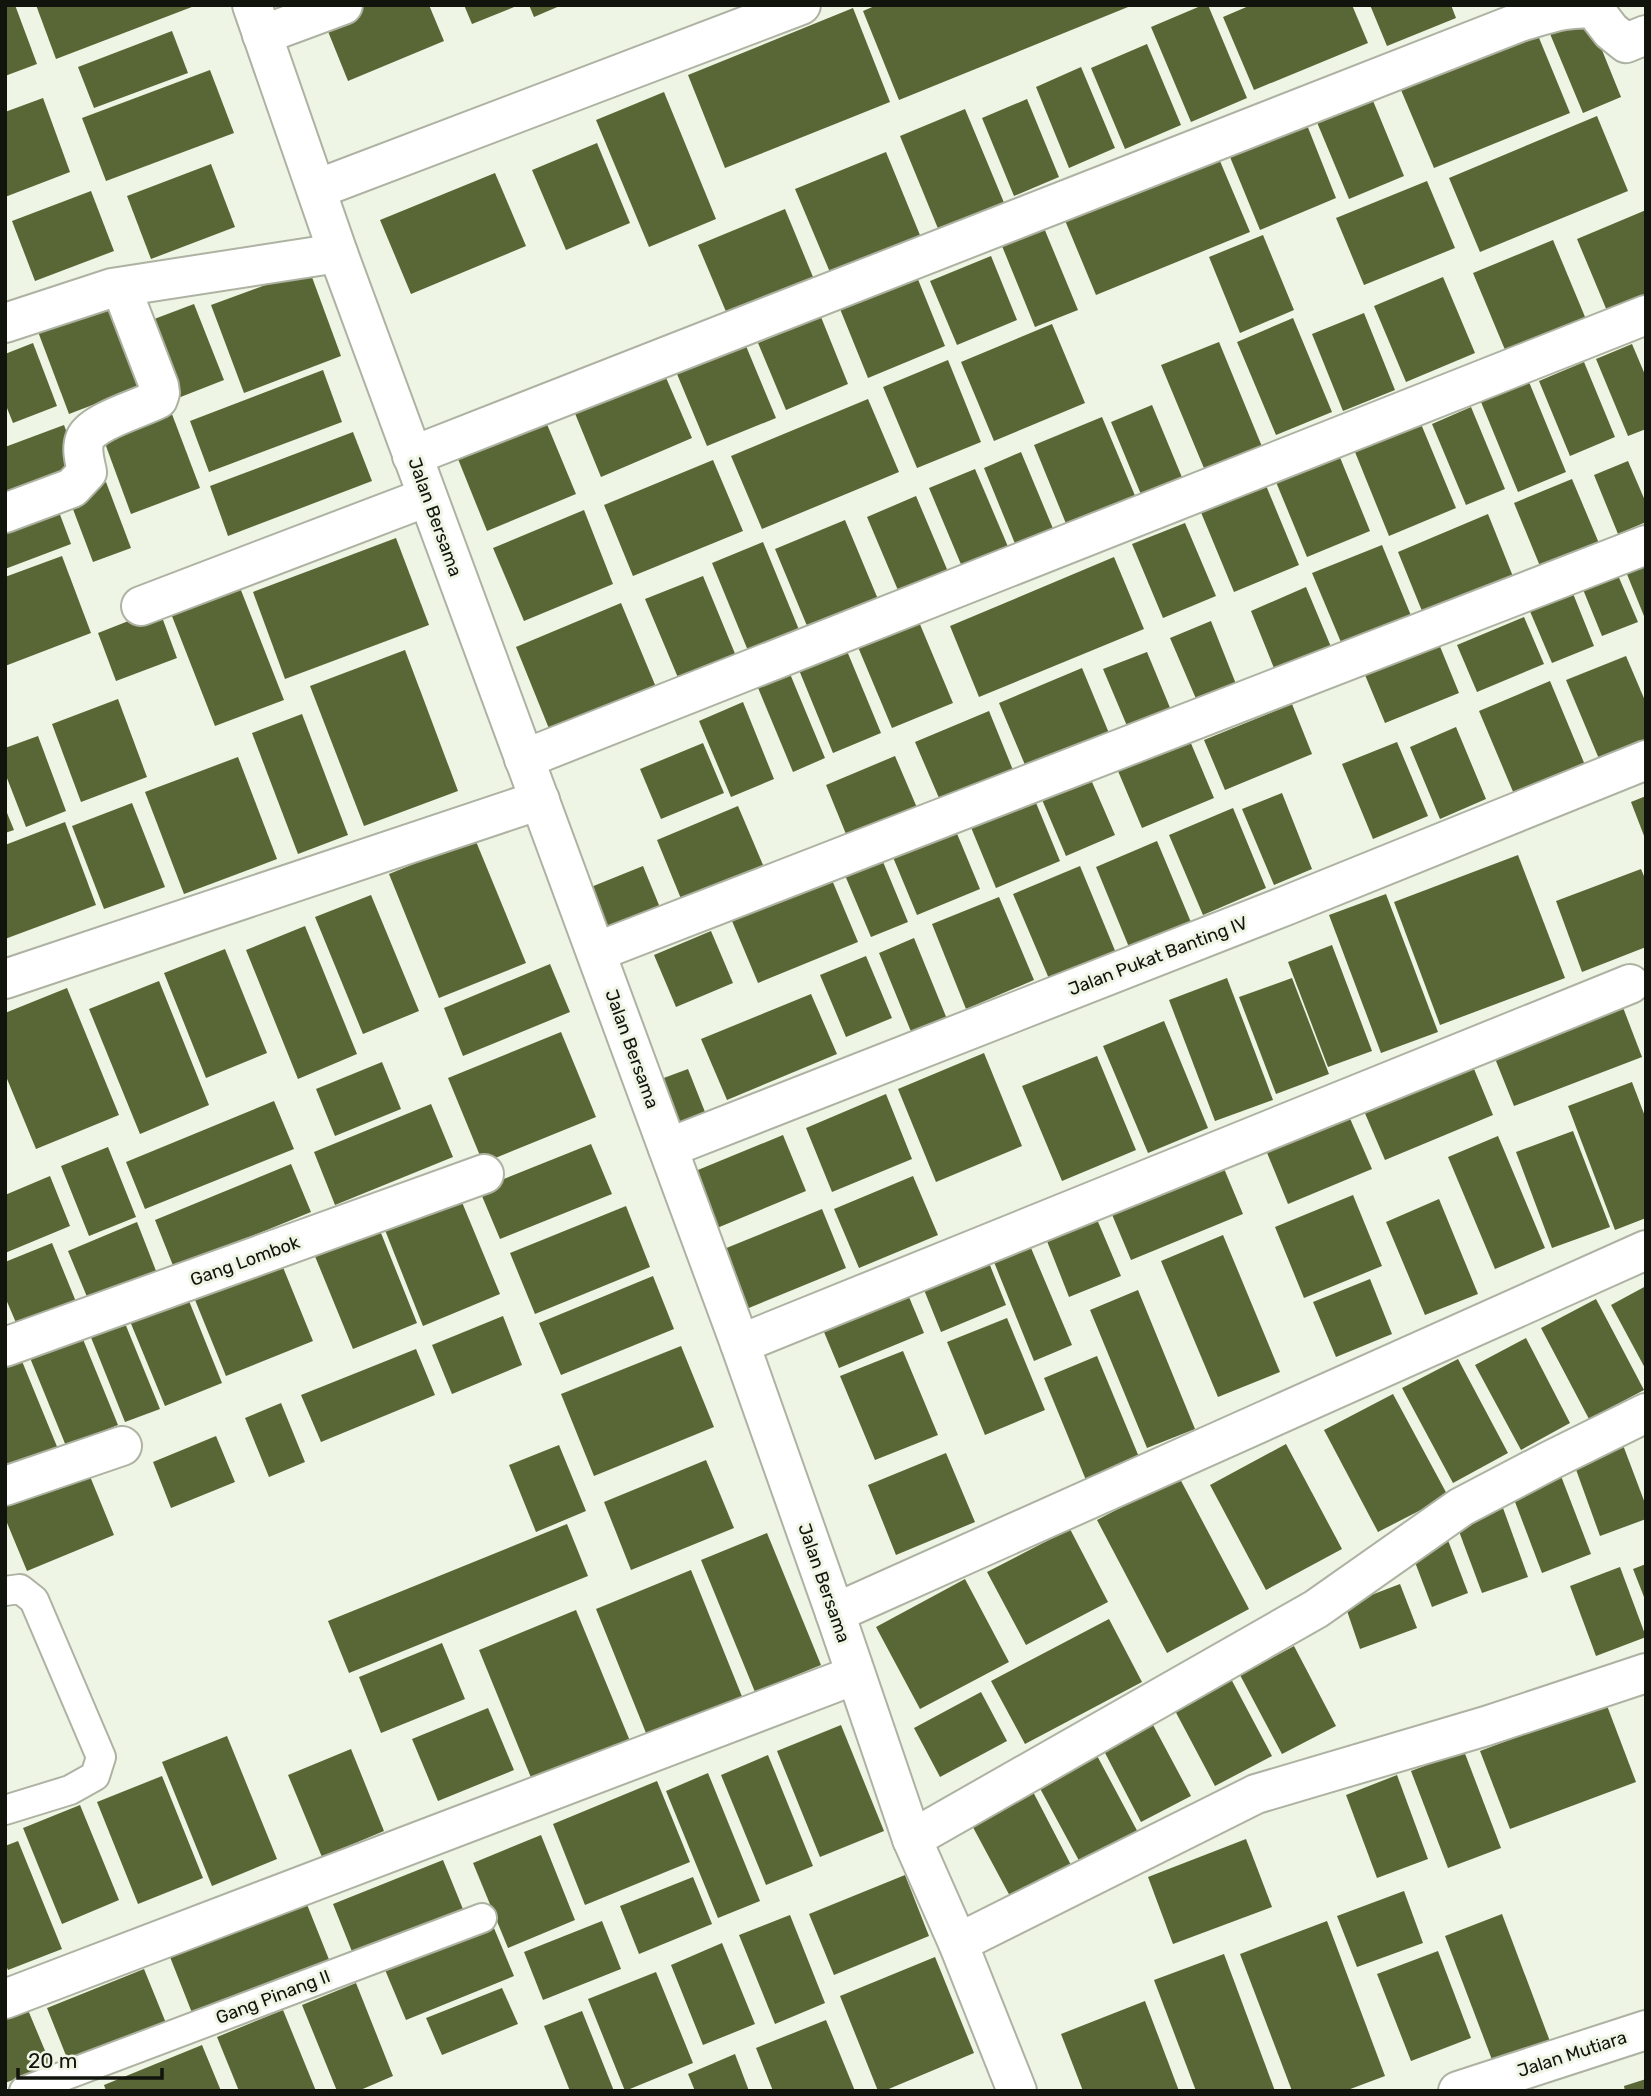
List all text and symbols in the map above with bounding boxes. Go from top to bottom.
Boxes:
street label: Jalan Bersama [403,455,467,579]
street label: Jalan Pukat Banting IV [1065,912,1251,1000]
street label: Jalan Bersama [600,987,664,1111]
street label: Gang Lombok [187,1231,303,1291]
street label: Jalan Bersama [793,1520,855,1646]
street label: Gang Pinang II [213,1965,333,2029]
street label: Jalan Mutiara [1514,2026,1630,2082]
scale bar [18,2036,161,2080]
text: 20 m [28,2048,77,2073]

